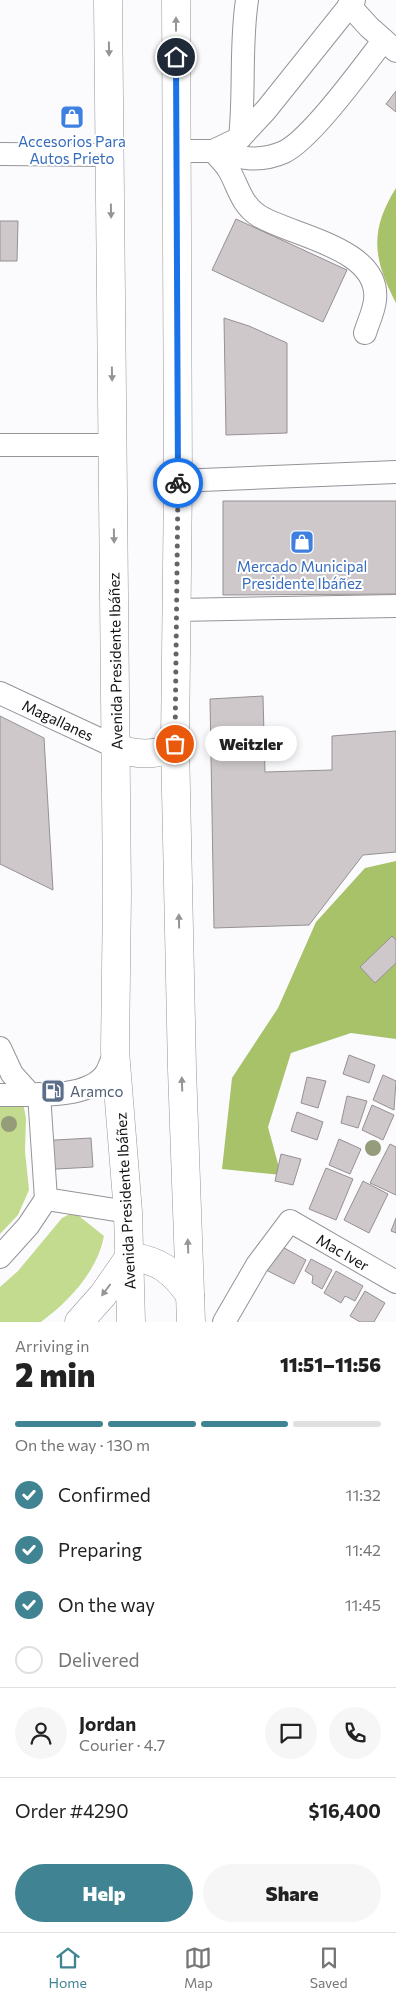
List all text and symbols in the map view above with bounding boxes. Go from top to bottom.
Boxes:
one-way arrow [172,15,180,31]
pin [155,36,197,78]
one-way arrow [105,41,113,57]
icon: home [162,43,190,71]
shop icon: Accesorios Para Autos Prieto [59,104,85,130]
place label: Accesorios Para Autos Prieto [18,132,126,167]
one-way arrow [107,203,115,219]
one-way arrow [108,366,116,382]
courier [153,458,203,508]
icon: bike [164,469,192,497]
one-way arrow [110,528,118,544]
shop icon: Mercado Municipal Presidente Ibáñez [289,529,315,555]
place label: Mercado Municipal Presidente Ibáñez [237,557,367,592]
street label: Avenida Presidente Ibáñez [104,572,126,750]
street label: Magallanes [19,696,97,744]
pin [154,723,196,765]
callout: Weitzler [205,726,298,762]
icon: bag [161,730,189,758]
text: Weitzler [219,734,283,753]
one-way arrow [175,913,183,929]
one-way arrow [178,1075,186,1091]
fuel station icon: Aramco [40,1078,66,1104]
place label: Aramco [70,1082,124,1100]
street label: Avenida Presidente Ibáñez [111,1112,139,1290]
street label: Mac Iver [313,1230,373,1274]
one-way arrow [184,1238,192,1254]
one-way arrow [101,1283,112,1296]
text: Arriving in [15,1336,89,1355]
text: 11:51–11:56 [280,1353,381,1376]
text: 2 min [15,1354,95,1394]
text: On the way · 130 m [15,1435,150,1454]
icon: check [15,1481,43,1509]
text: Confirmed [58,1483,151,1506]
text: 11:32 [346,1485,381,1504]
icon: check [15,1536,43,1564]
text: Preparing [58,1538,142,1561]
text: 11:42 [345,1540,381,1559]
icon: check [15,1591,43,1619]
text: On the way [58,1593,155,1616]
text: 11:45 [345,1595,381,1614]
text: Delivered [58,1648,139,1671]
button: person [15,1707,67,1759]
button: chat [265,1707,317,1759]
button: phone [329,1707,381,1759]
text: Jordan [79,1712,136,1735]
text: Courier · 4.7 [79,1735,165,1754]
text: Order #4290 [15,1799,129,1822]
text: $16,400 [309,1799,381,1822]
button: Help [15,1864,193,1922]
button: Share [203,1864,381,1922]
tab: Home [48,1944,87,1991]
tab: Map [184,1944,213,1991]
tab: Saved [310,1944,348,1991]

